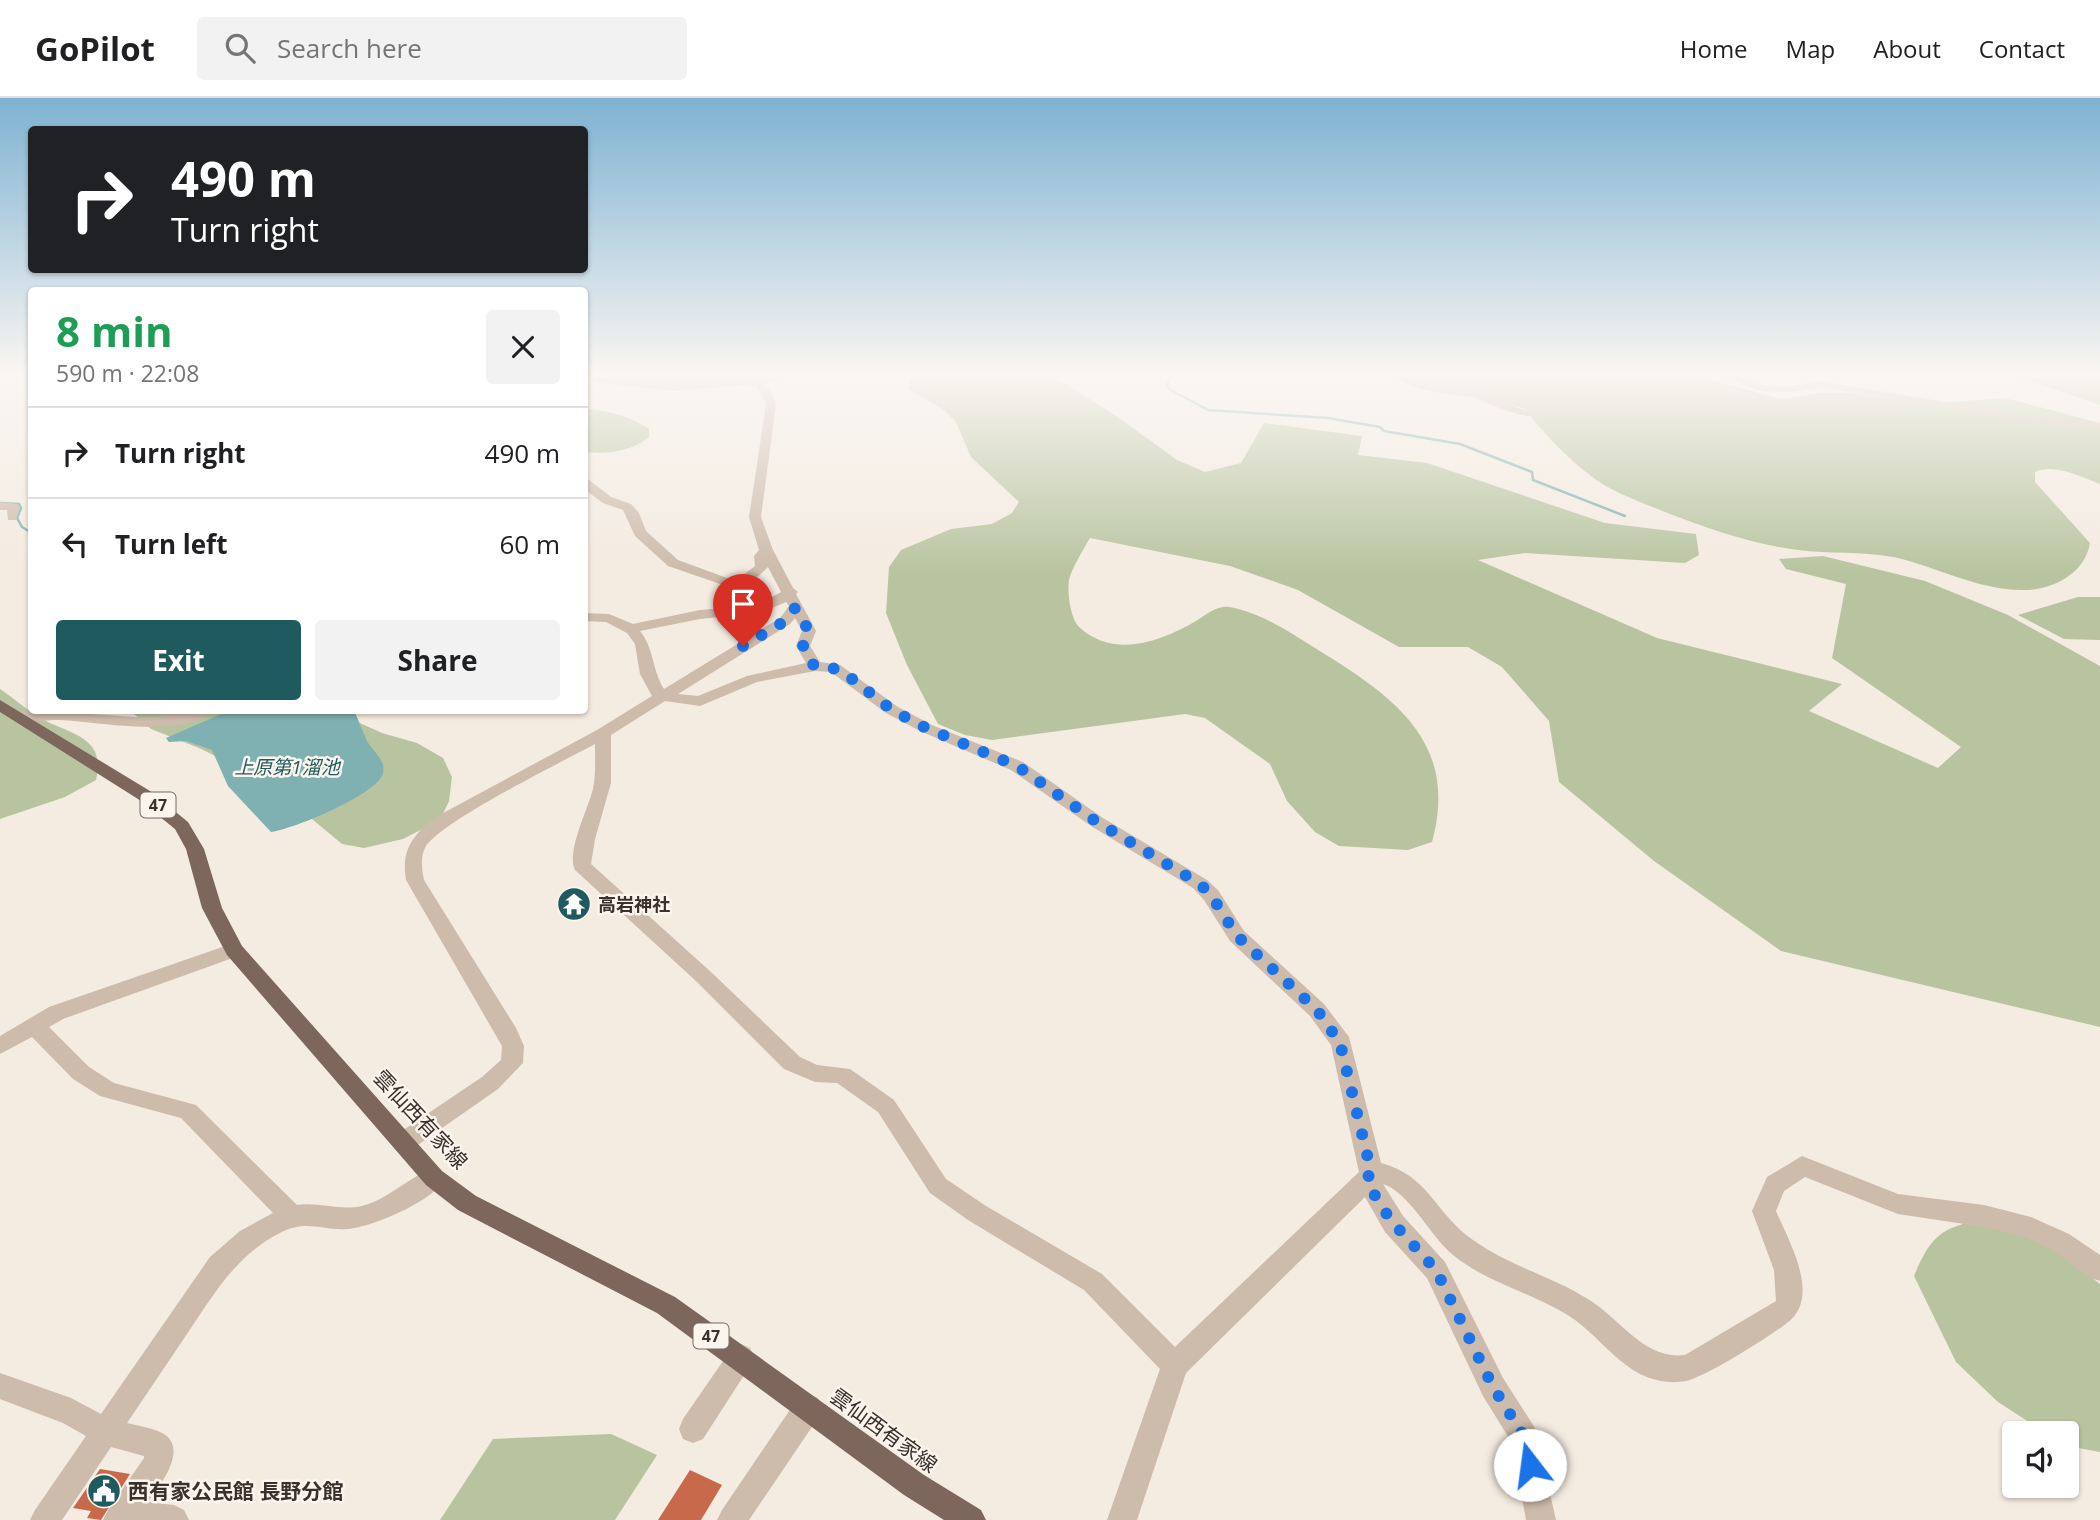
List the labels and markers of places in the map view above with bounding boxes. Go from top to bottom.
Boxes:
pin [713,574,773,646]
temple icon: 高岩神社 [555,885,593,923]
place label: 高岩神社 [598,892,670,916]
public building icon: 西有家公民館 長野分館 [85,1472,123,1510]
place label: 西有家公民館 長野分館 [128,1477,343,1505]

